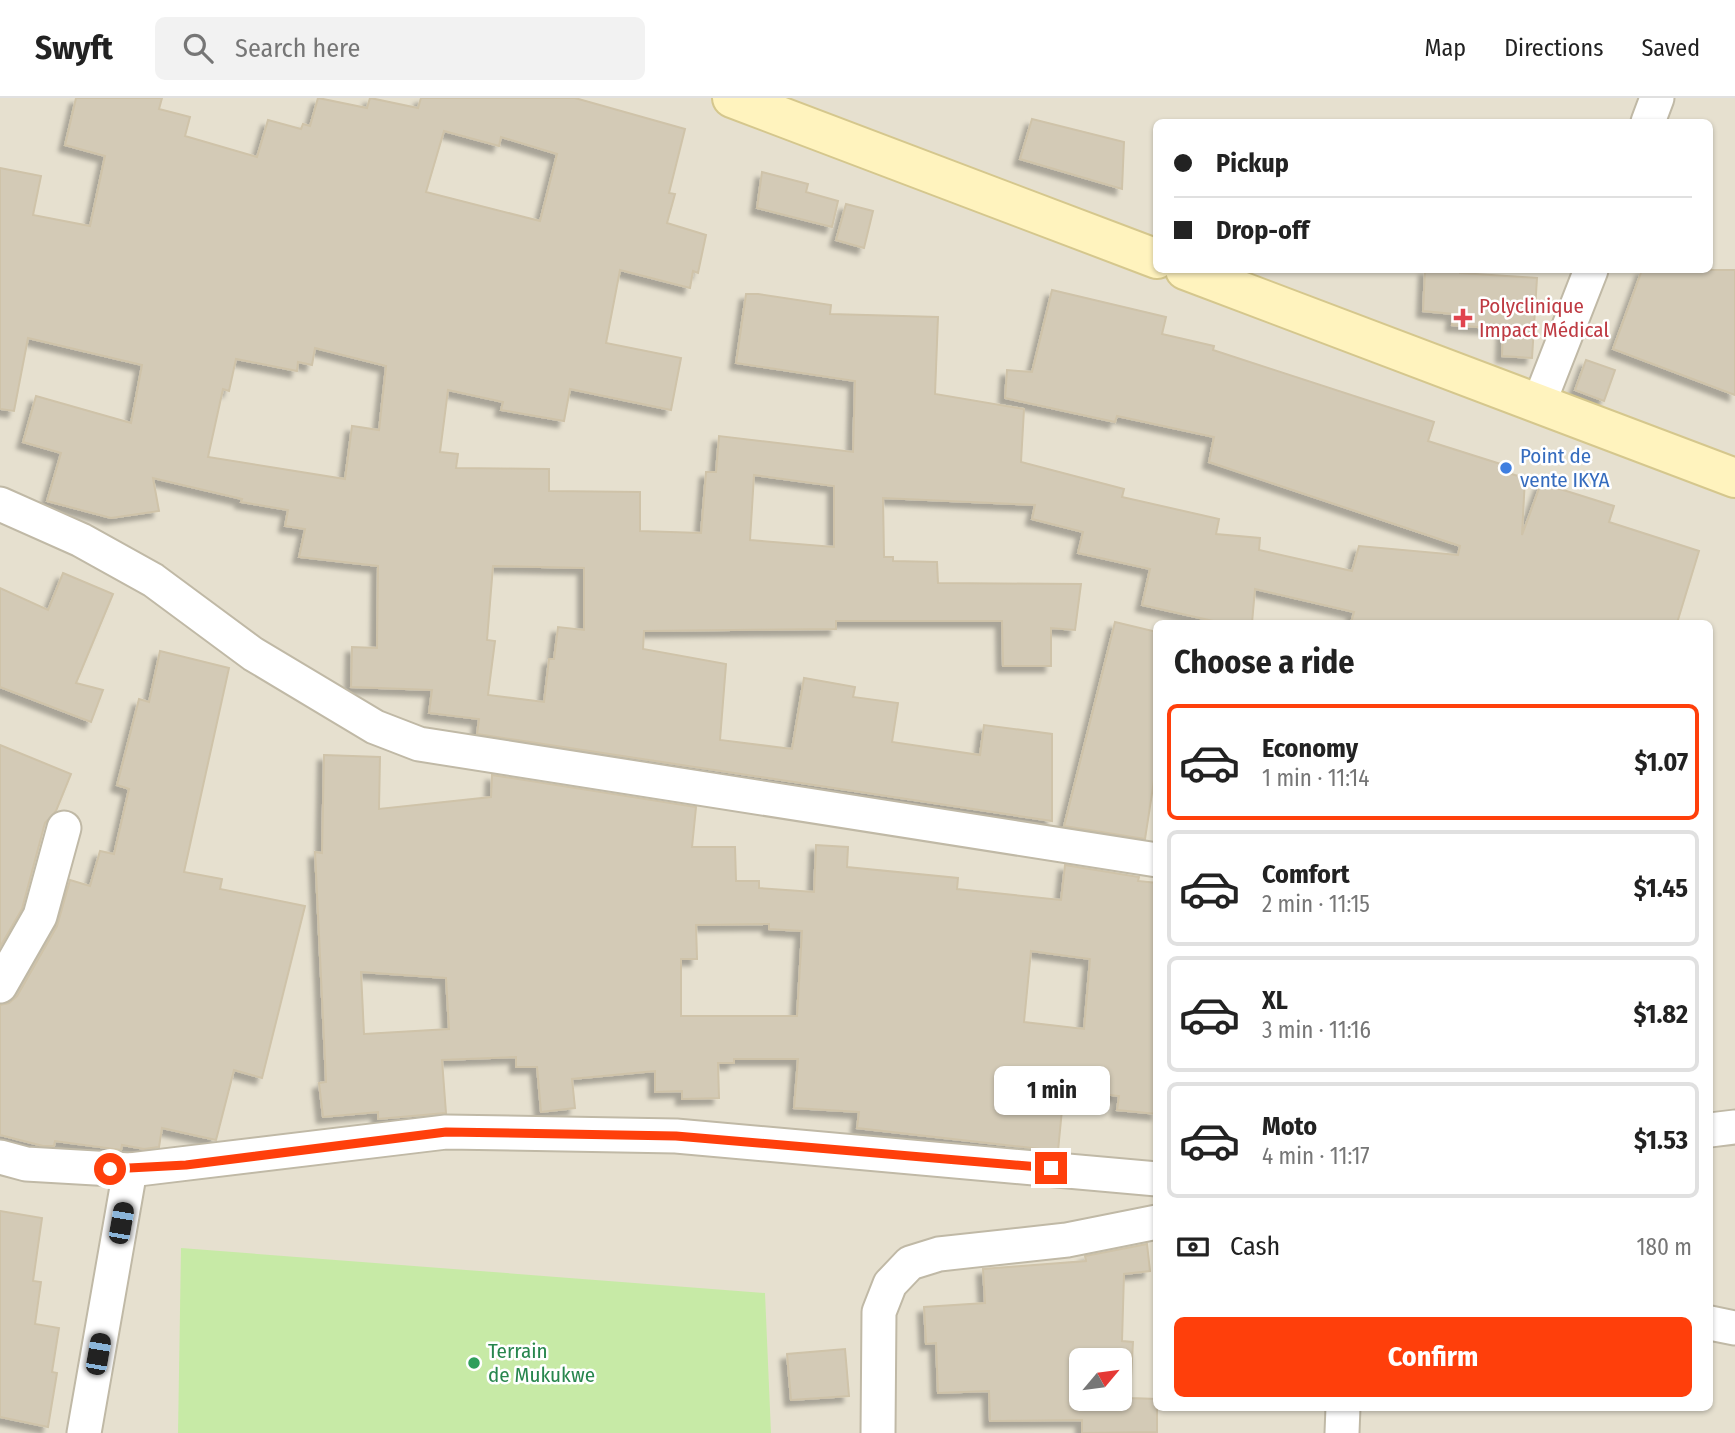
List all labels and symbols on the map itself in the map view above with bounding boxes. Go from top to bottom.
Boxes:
place label: Polyclinique Impact Médical [1479,293,1609,343]
marker: Polyclinique Impact Médical [1453,308,1473,328]
place label: Point de vente IKYA [1520,443,1610,493]
marker: Point de vente IKYA [1498,460,1514,476]
callout: 1 min [993,1066,1109,1116]
route end [1035,1152,1067,1184]
route start [94,1153,126,1185]
car [108,1200,135,1246]
car [85,1331,112,1377]
place label: Terrain de Mukukwe [488,1338,595,1388]
north arrow [1069,1348,1132,1410]
marker: Terrain de Mukukwe [466,1355,482,1371]

